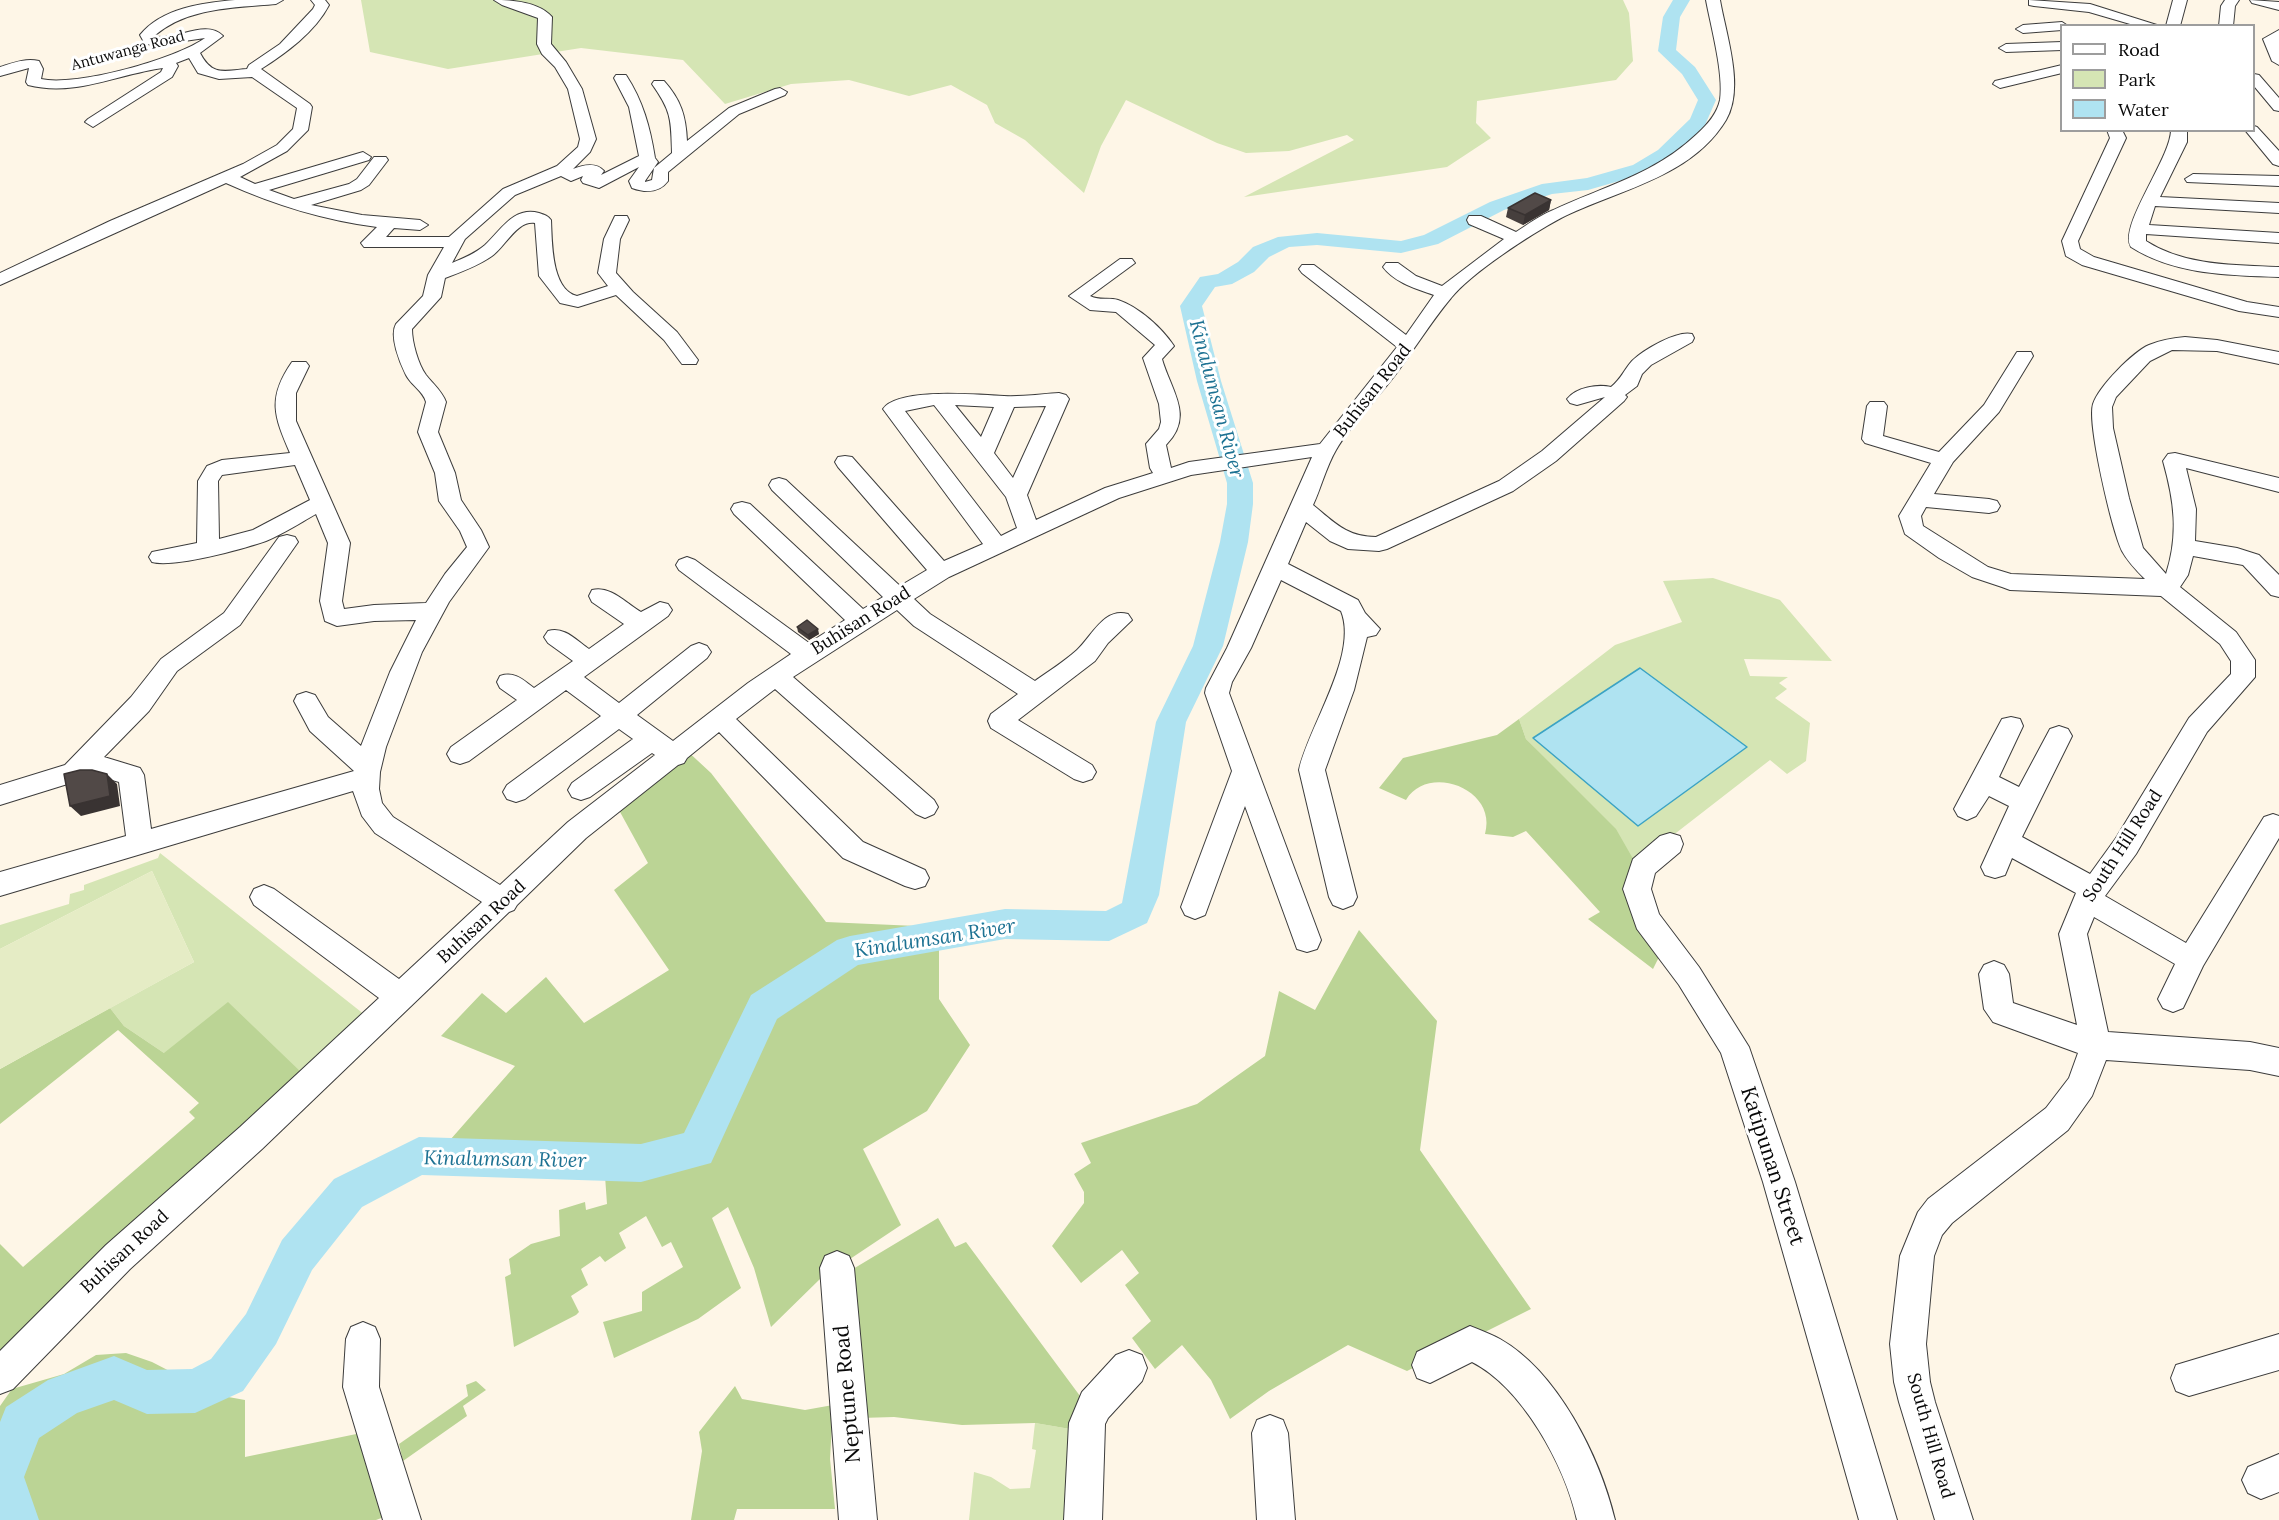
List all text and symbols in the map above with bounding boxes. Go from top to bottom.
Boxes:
legend [2060,24,2255,132]
street label: Antuwanga Road [69,27,187,75]
text: Road [2118,38,2160,61]
text: Park [2118,68,2155,91]
text: Water [2118,98,2169,121]
water label: Kinalumsan River [1183,317,1249,481]
street label: Buhisan Road [1330,340,1416,442]
street label: Buhisan Road [807,582,915,660]
street label: South Hill Road [2079,786,2167,906]
street label: Buhisan Road [433,876,531,968]
water label: Kinalumsan River [853,914,1017,964]
street label: Katipunan Street [1734,1083,1810,1249]
water label: Kinalumsan River [423,1147,587,1173]
street label: Buhisan Road [76,1206,174,1298]
street label: Neptune Road [829,1324,867,1464]
street label: South Hill Road [1902,1371,1958,1501]

